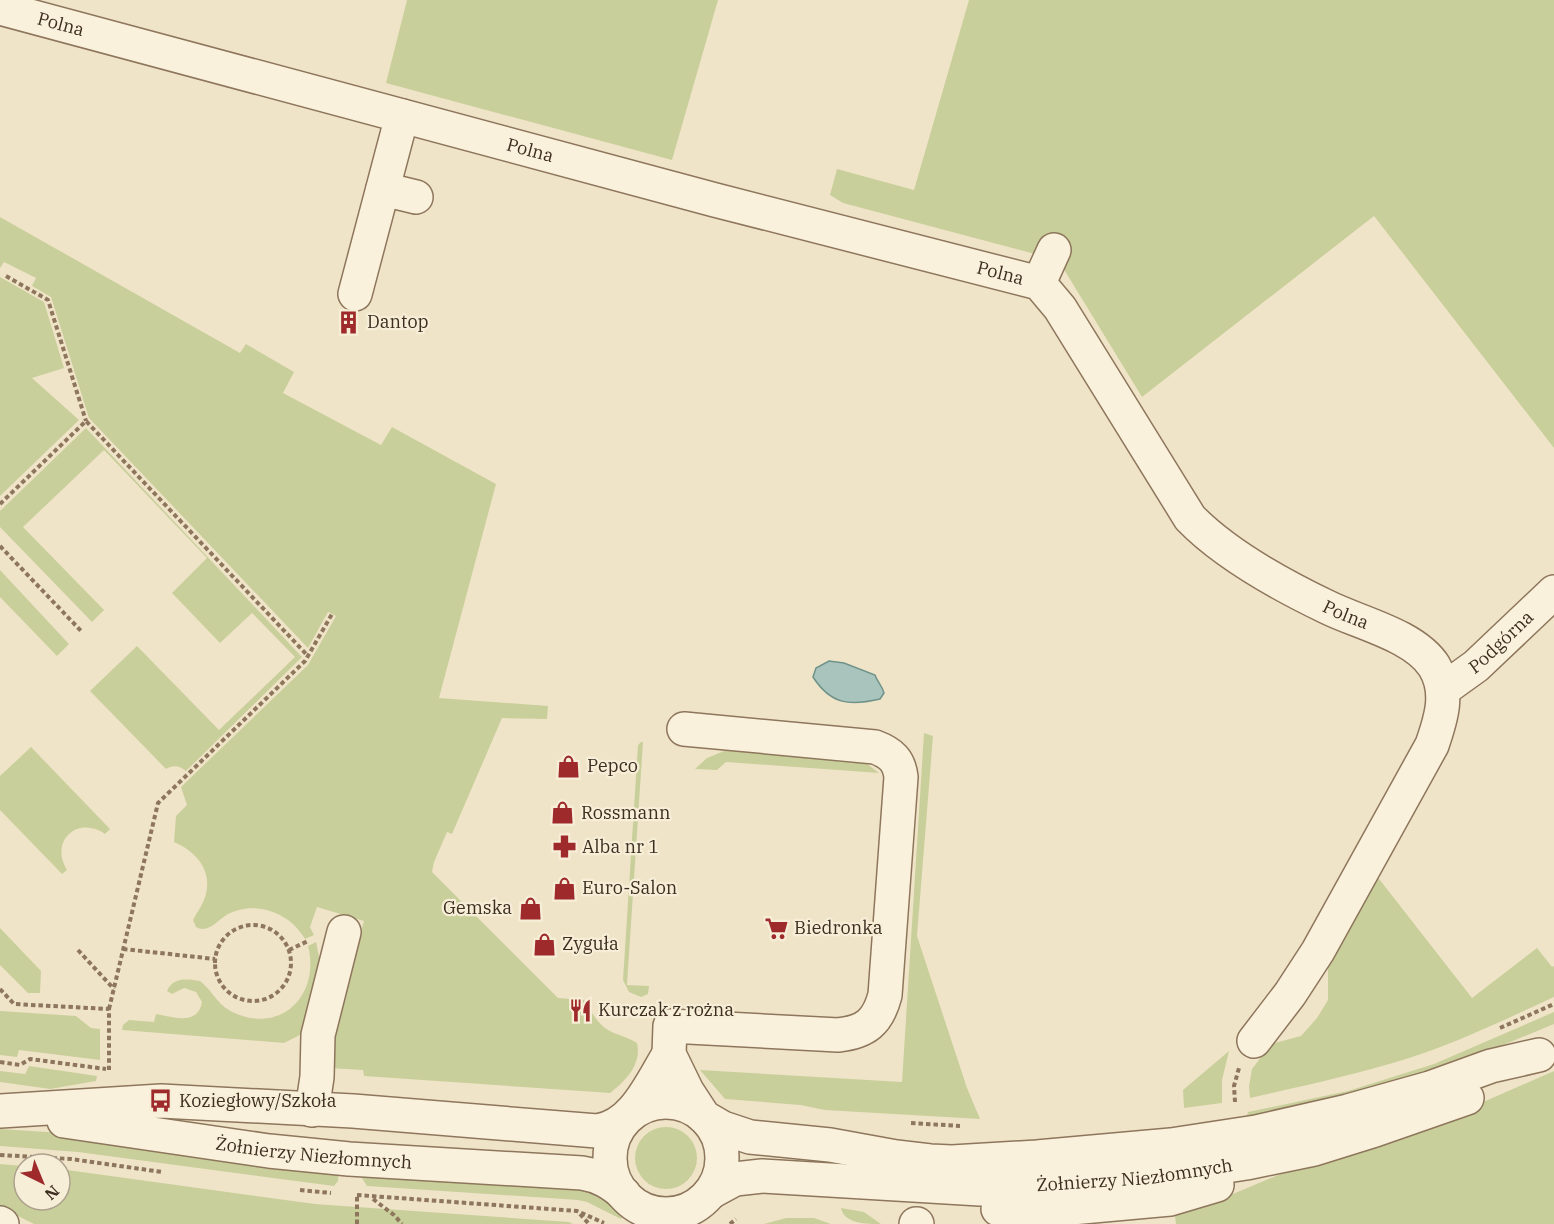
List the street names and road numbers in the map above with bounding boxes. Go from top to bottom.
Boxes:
street label: Polna [35,7,87,41]
street label: Polna [504,133,557,167]
street label: Polna [975,256,1027,290]
street label: Polna [1319,595,1372,634]
street label: Podgórna [1464,605,1538,678]
street label: Żołnierzy Niezłomnych [214,1131,413,1174]
street label: Żołnierzy Niezłomnych [1036,1153,1234,1196]

